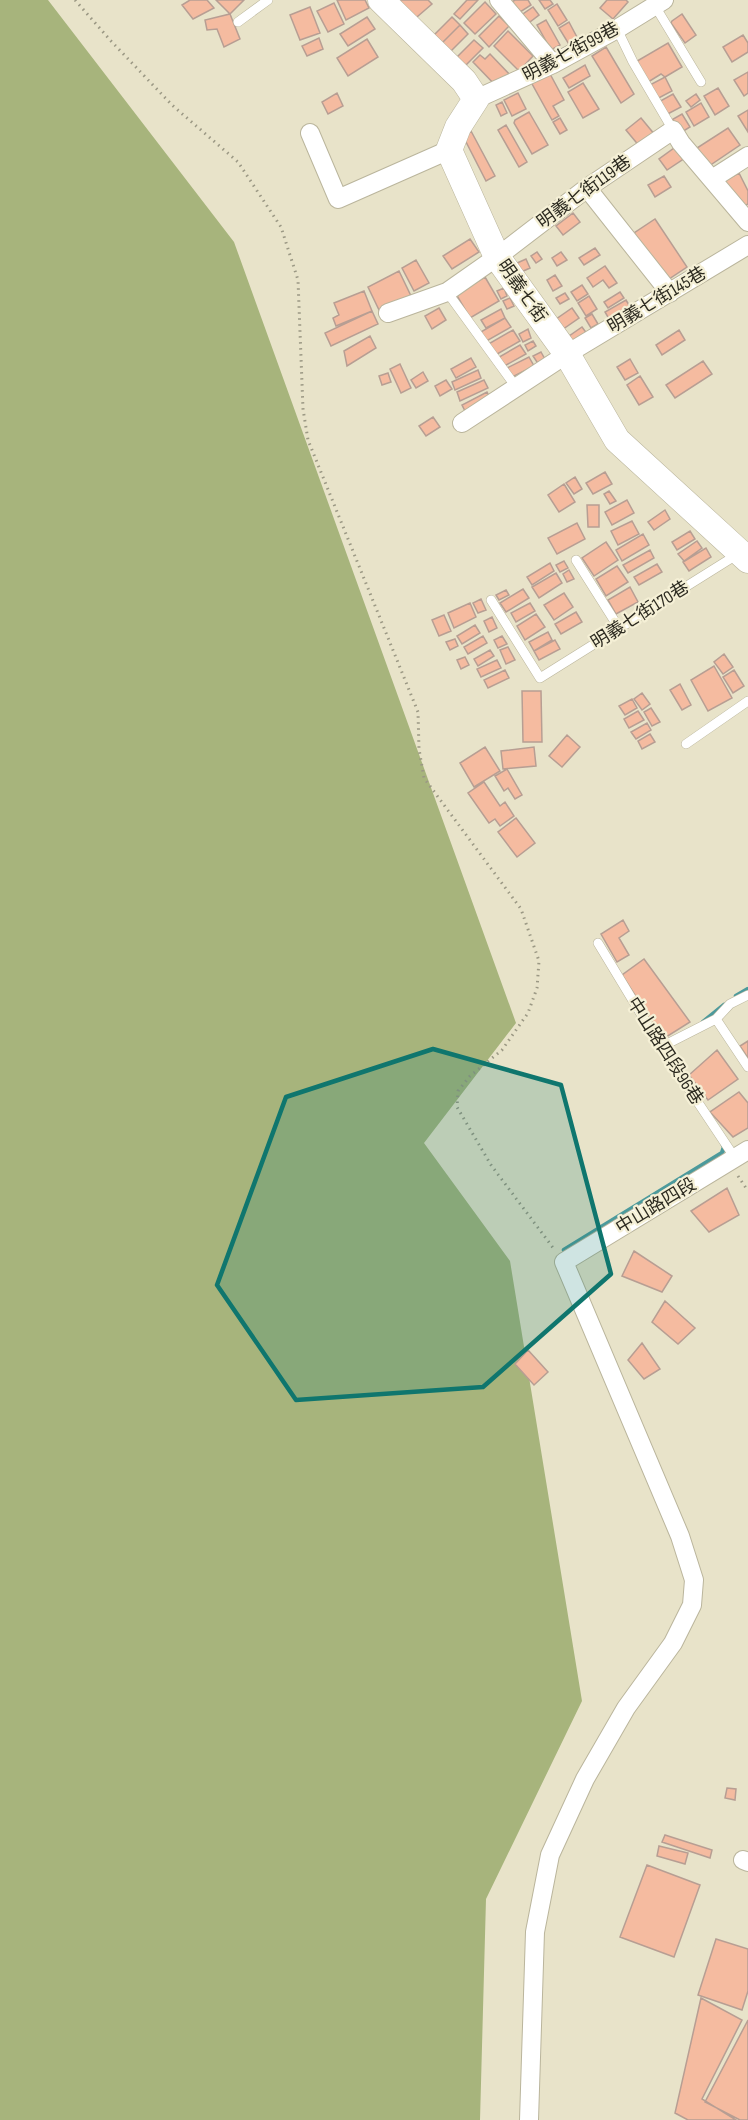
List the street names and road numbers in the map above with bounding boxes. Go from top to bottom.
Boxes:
street label: 明義七街99巷 [519,18,623,86]
street label: 明義七街119巷 [533,151,635,233]
street label: 明義七街 [493,255,551,327]
street label: 明義七街145巷 [604,262,710,338]
street label: 明義七街170巷 [587,577,693,653]
street label: 中山路四段96巷 [622,993,708,1109]
street label: 中山路四段 [612,1174,700,1238]

